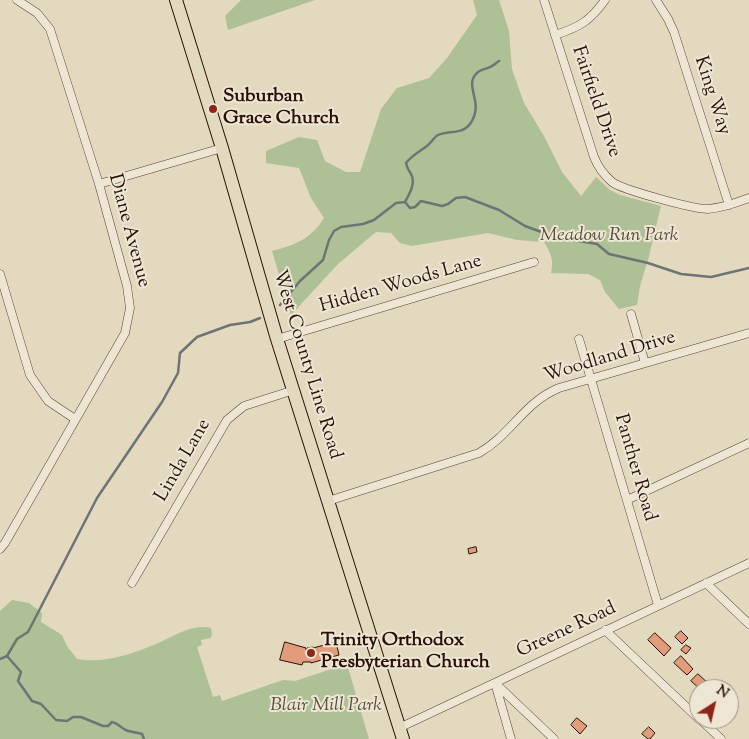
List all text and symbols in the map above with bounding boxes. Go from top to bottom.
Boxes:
street label: Fairfield Drive [565,43,625,161]
street label: King Way [688,54,734,138]
place label: Suburban Grace Church [223,87,340,131]
marker: Suburban Grace Church [207,103,219,115]
street label: Diane Avenue [102,172,154,290]
park label: Meadow Run Park [540,226,678,248]
street label: Hidden Woods Lane [317,251,485,319]
street label: West County Line Road [266,268,346,462]
street label: Woodland Drive [541,327,679,389]
street label: Panther Road [608,412,660,524]
street label: Linda Lane [151,416,217,506]
street label: Greene Road [514,598,620,664]
place label: Trinity Orthodox Presbyterian Church [321,631,490,675]
marker: Trinity Orthodox Presbyterian Church [305,647,317,659]
north arrow [689,679,739,729]
text: N [712,681,732,704]
park label: Blair Mill Park [270,696,382,718]

